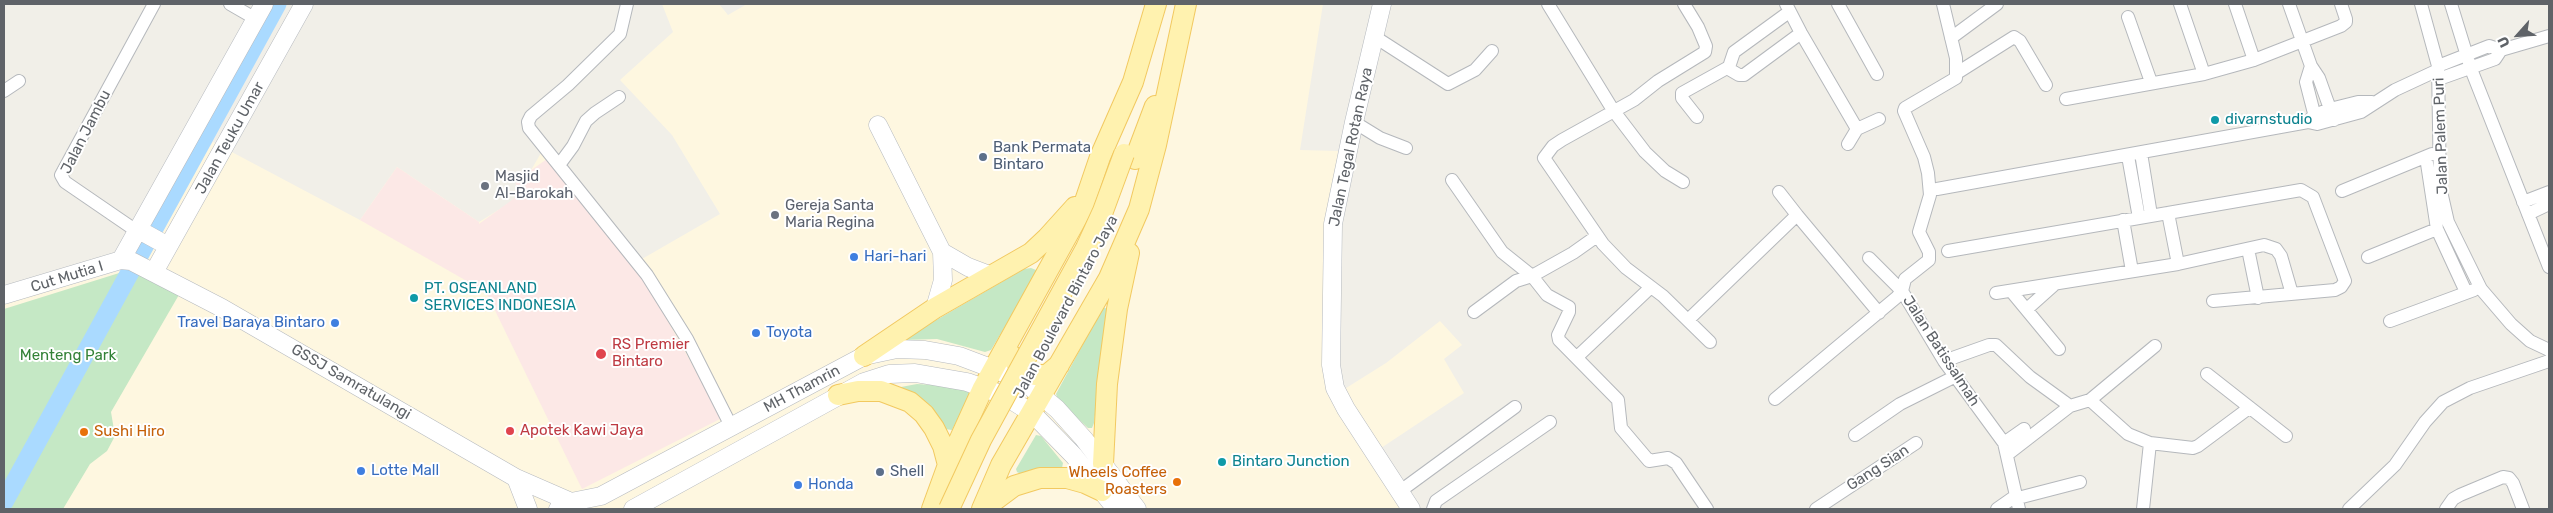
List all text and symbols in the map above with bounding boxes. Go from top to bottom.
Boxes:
north arrow [2493,10,2543,60]
text: U [2494,34,2514,50]
street label: Jalan Tegal Rotan Raya [1325,66,1377,228]
street label: Jalan Palem Puri [2430,77,2452,195]
street label: Jalan Teuku Umar [192,79,268,197]
street label: Jalan Jambu [57,87,115,177]
place label: divarnstudio [2225,111,2312,129]
marker: divarnstudio [2209,114,2221,126]
place label: Bank Permata Bintaro [993,139,1091,174]
marker: Bank Permata Bintaro [977,151,989,163]
place label: Masjid Al-Barokah [495,168,573,203]
marker: Masjid Al-Barokah [479,180,491,192]
place label: Gereja Santa Maria Regina [785,197,875,232]
marker: Gereja Santa Maria Regina [769,209,781,221]
street label: Jalan Boulevard Bintaro Jaya [1010,212,1122,402]
place label: Hari-hari [864,248,926,266]
marker: Hari-hari [848,251,860,263]
street label: Cut Mutia I [28,257,106,297]
place label: PT. OSEANLAND SERVICES INDONESIA [424,280,576,315]
marker: PT. OSEANLAND SERVICES INDONESIA [408,292,420,304]
street label: Jalan Batissalmah [1899,292,1983,410]
place label: Travel Baraya Bintaro [177,314,325,332]
marker: Travel Baraya Bintaro [329,317,341,329]
place label: Toyota [766,324,812,342]
marker: Toyota [750,327,762,339]
place label: RS Premier Bintaro [612,336,689,371]
street label: GSSJ Samratulangi [288,340,414,424]
park label: Menteng Park [20,347,116,365]
marker: RS Premier Bintaro [594,347,608,361]
street label: MH Thamrin [761,361,843,417]
place label: Apotek Kawi Jaya [520,422,644,440]
place label: Sushi Hiro [94,423,165,441]
marker: Apotek Kawi Jaya [504,425,516,437]
marker: Sushi Hiro [78,426,90,438]
street label: Gang Sian [1844,441,1912,495]
place label: Bintaro Junction [1232,453,1350,471]
marker: Bintaro Junction [1216,456,1228,468]
place label: Lotte Mall [371,462,439,480]
place label: Shell [890,463,924,481]
place label: Wheels Coffee Roasters [1069,464,1167,499]
marker: Lotte Mall [355,465,367,477]
marker: Shell [874,466,886,478]
place label: Honda [808,476,854,494]
marker: Wheels Coffee Roasters [1171,476,1183,488]
marker: Honda [792,479,804,491]

